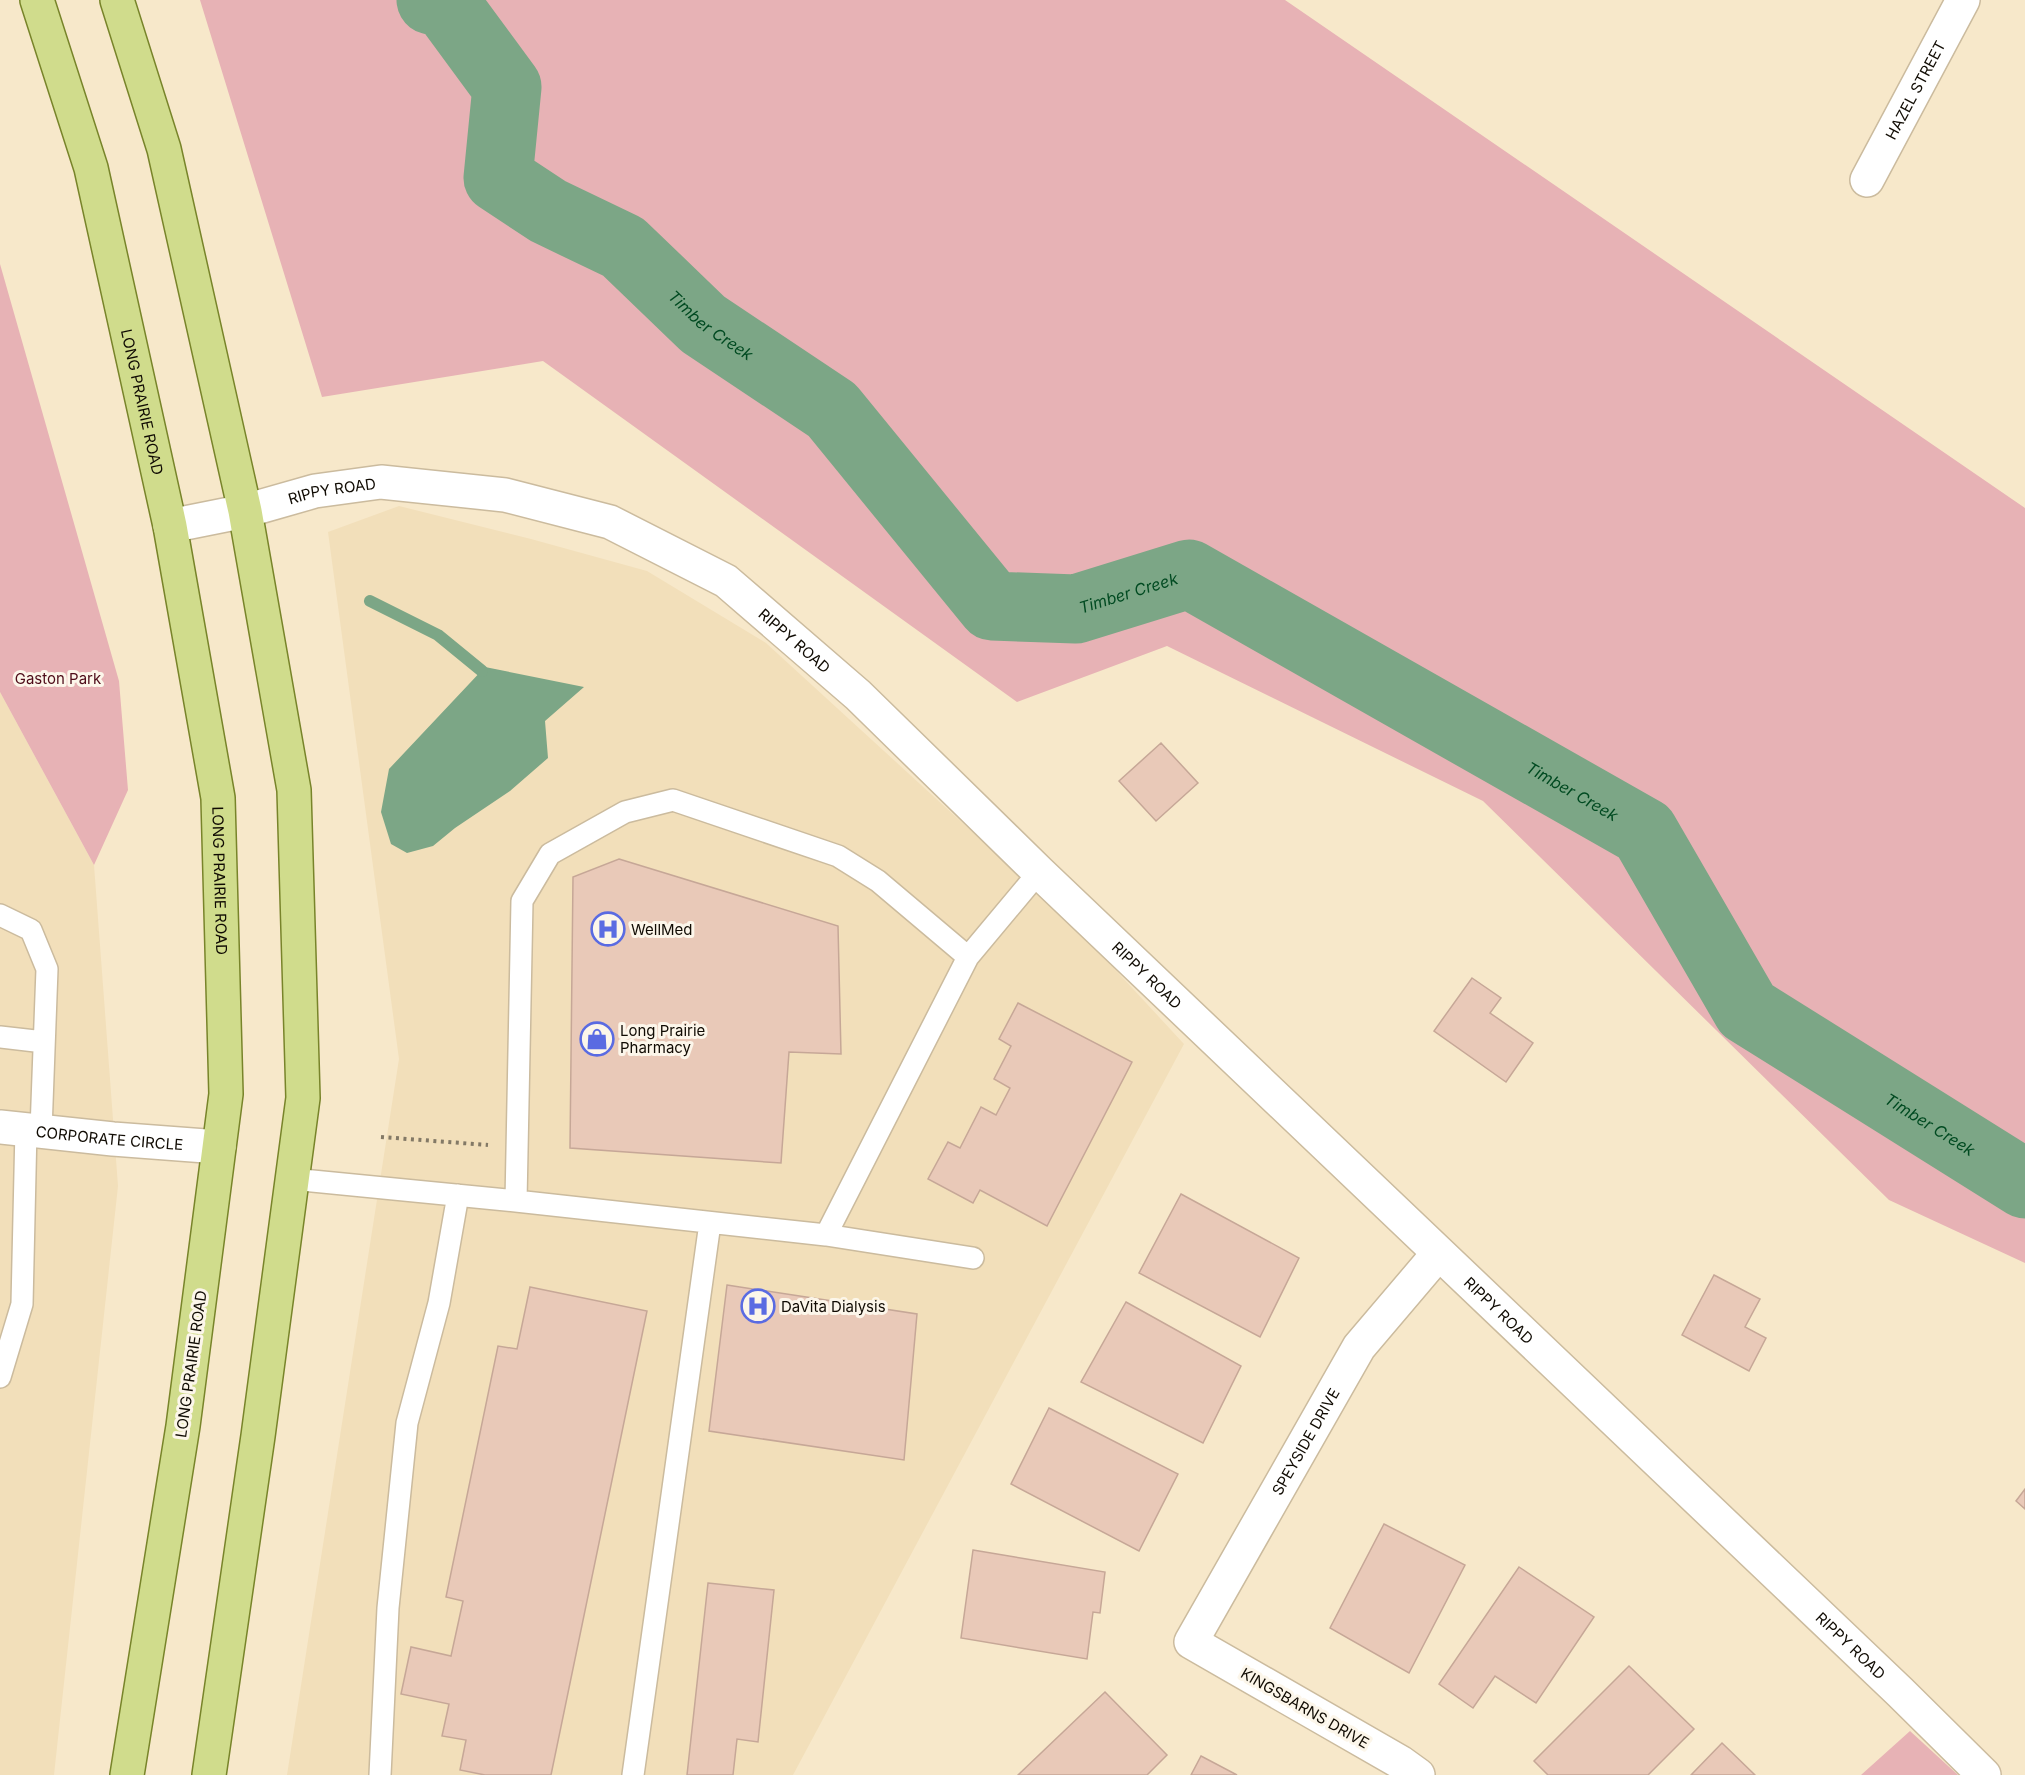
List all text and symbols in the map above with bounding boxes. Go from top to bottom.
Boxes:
street label: HAZEL STREET [1881,37,1949,143]
water label: Timber Creek [664,286,757,365]
street label: LONG PRAIRIE ROAD [117,327,168,477]
street label: RIPPY ROAD [286,473,377,508]
water label: Timber Creek [1076,568,1180,618]
street label: RIPPY ROAD [755,604,835,677]
park label: Gaston Park [15,669,102,688]
water label: Timber Creek [1523,757,1622,825]
street label: LONG PRAIRIE ROAD [209,806,232,955]
hospital icon: WellMed [590,911,626,947]
place label: WellMed [631,920,693,939]
street label: RIPPY ROAD [1108,937,1186,1013]
shop icon: Long Prairie Pharmacy [579,1021,615,1057]
place label: Long Prairie Pharmacy [620,1021,705,1057]
water label: Timber Creek [1881,1089,1979,1160]
street label: CORPORATE CIRCLE [35,1121,184,1154]
street label: RIPPY ROAD [1460,1273,1538,1348]
hospital icon: DaVita Dialysis [740,1288,776,1324]
street label: LONG PRAIRIE ROAD [171,1289,211,1439]
place label: DaVita Dialysis [781,1297,886,1316]
street label: SPEYSIDE DRIVE [1267,1385,1343,1498]
street label: RIPPY ROAD [1812,1608,1890,1683]
street label: KINGSBARNS DRIVE [1237,1664,1373,1752]

